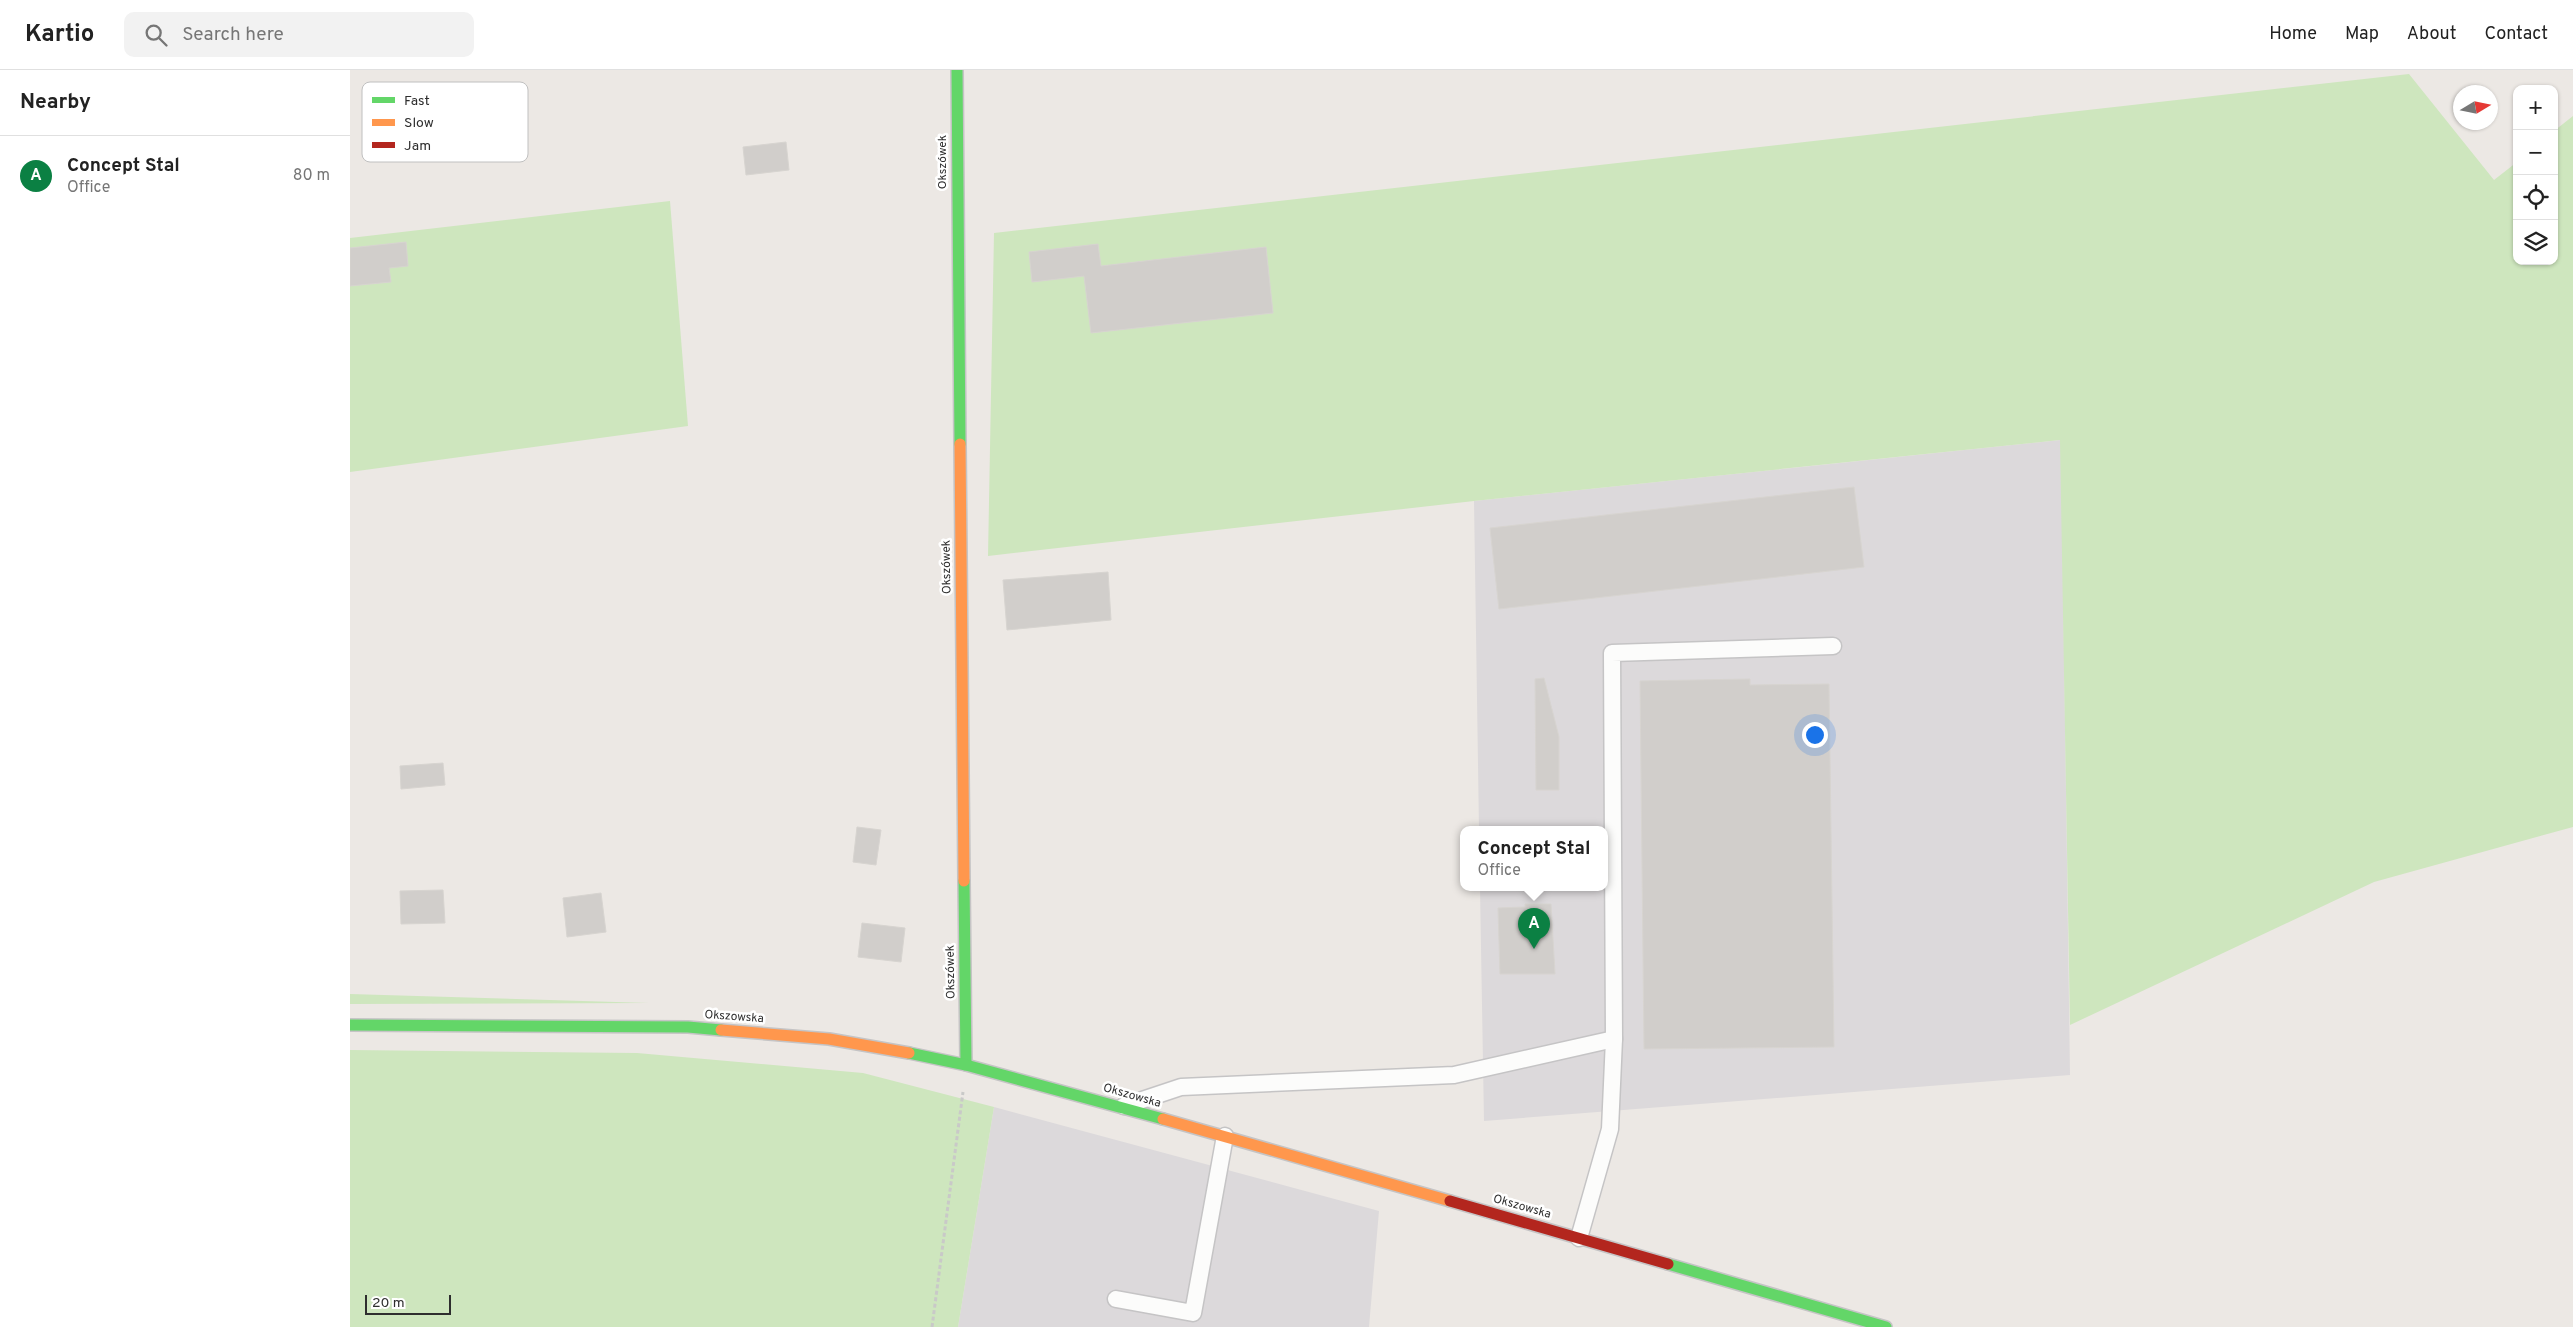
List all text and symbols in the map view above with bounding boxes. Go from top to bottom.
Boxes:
search box [124,12,474,57]
text: Kartio [25,20,94,50]
icon: search [142,21,170,49]
text: Search here [182,23,284,47]
text: Home [2269,23,2317,46]
text: Map [2345,23,2379,46]
text: About [2407,23,2456,46]
text: Contact [2484,23,2548,46]
legend [362,82,528,162]
north arrow [2453,85,2498,130]
map controls [2513,85,2558,265]
button: + [2513,85,2558,130]
text: Nearby [20,89,91,116]
text: Fast [404,93,430,110]
text: Slow [404,115,434,132]
button: − [2513,130,2558,175]
street label: Okszówek [935,135,951,189]
text: Jam [404,138,431,155]
text: Concept Stal [67,154,180,178]
text: A [30,166,42,186]
text: 80 m [293,166,330,186]
button: locate [2513,175,2558,220]
text: Office [67,178,110,198]
button: layers [2513,220,2558,265]
street label: Okszówek [939,540,955,594]
your location [1802,722,1828,748]
popup [1460,826,1608,891]
text: Concept Stal [1478,837,1590,861]
text: Office [1478,861,1521,881]
pin: A [1518,908,1550,949]
street label: Okszówek [943,945,959,999]
street label: Okszowska [704,1007,764,1027]
street label: Okszowska [1101,1080,1163,1112]
street label: Okszowska [1491,1191,1553,1223]
scale bar [365,1292,451,1315]
text: 20 m [372,1295,405,1312]

